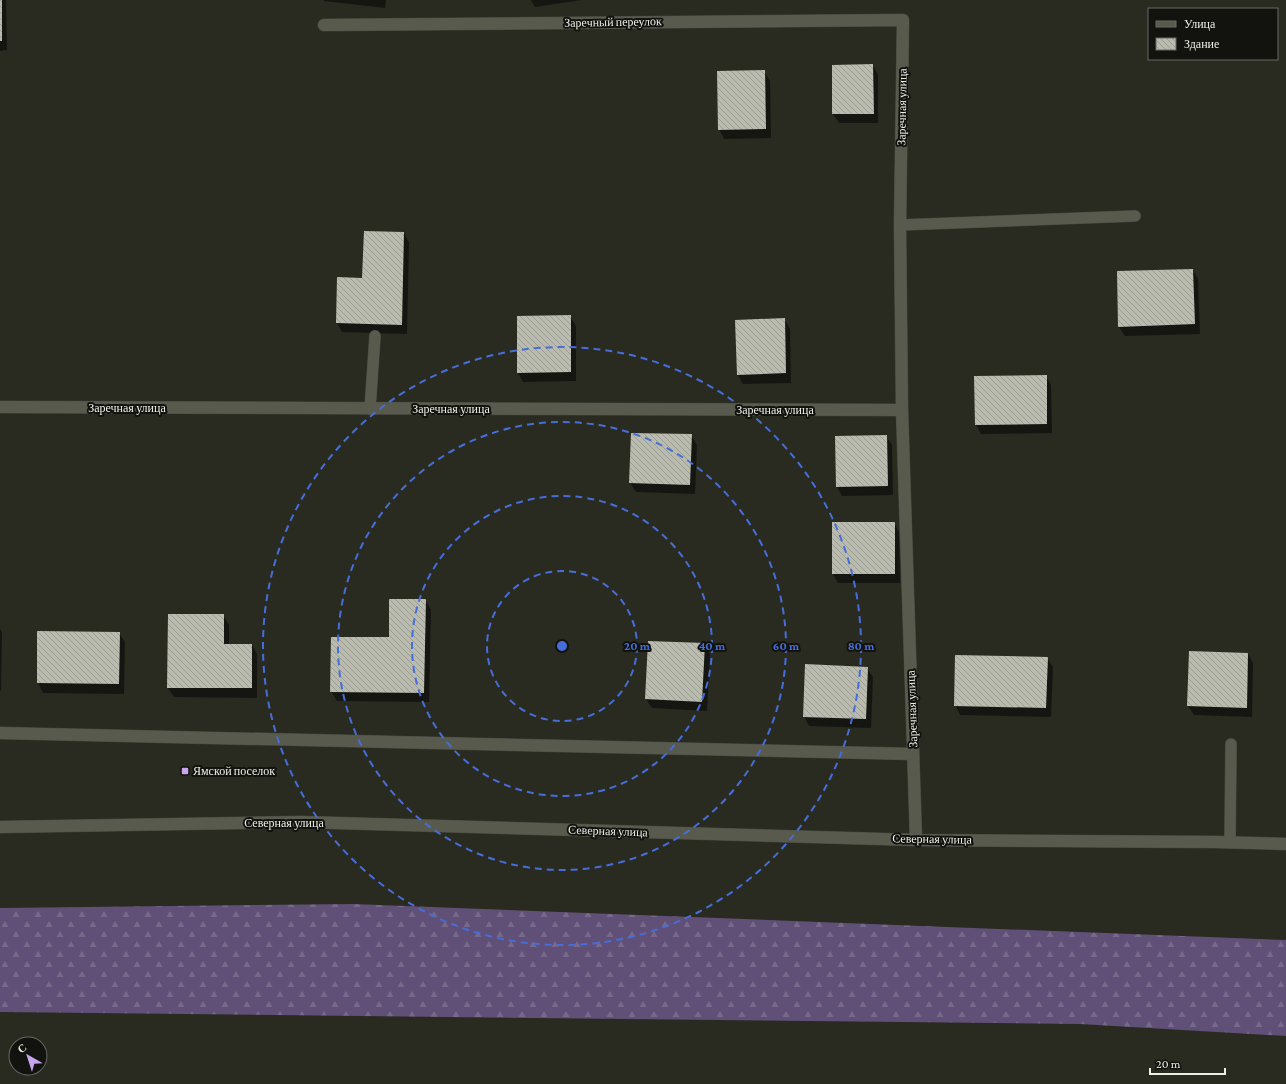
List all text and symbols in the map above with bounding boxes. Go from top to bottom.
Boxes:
legend [1148,8,1278,60]
street label: Заречный переулок [564,14,662,30]
text: Улица [1184,17,1216,31]
text: Здание [1184,37,1219,51]
street label: Заречная улица [894,67,910,146]
street label: Заречная улица [88,401,166,415]
street label: Заречная улица [412,402,490,416]
street label: Заречная улица [736,403,814,417]
centre of rings [555,639,569,653]
text: 20 m [624,639,651,653]
text: 40 m [699,639,726,653]
text: 60 m [773,639,800,653]
text: 80 m [848,639,875,653]
street label: Заречная улица [904,669,920,748]
place label: Ямской поселок [193,764,275,778]
marker: Ямской поселок [180,766,190,776]
street label: Северная улица [244,816,324,830]
street label: Северная улица [568,823,649,839]
street label: Северная улица [892,831,973,847]
north arrow [8,1036,48,1076]
text: С [15,1041,29,1055]
scale bar [1150,1050,1225,1076]
text: 20 m [1156,1057,1181,1071]

